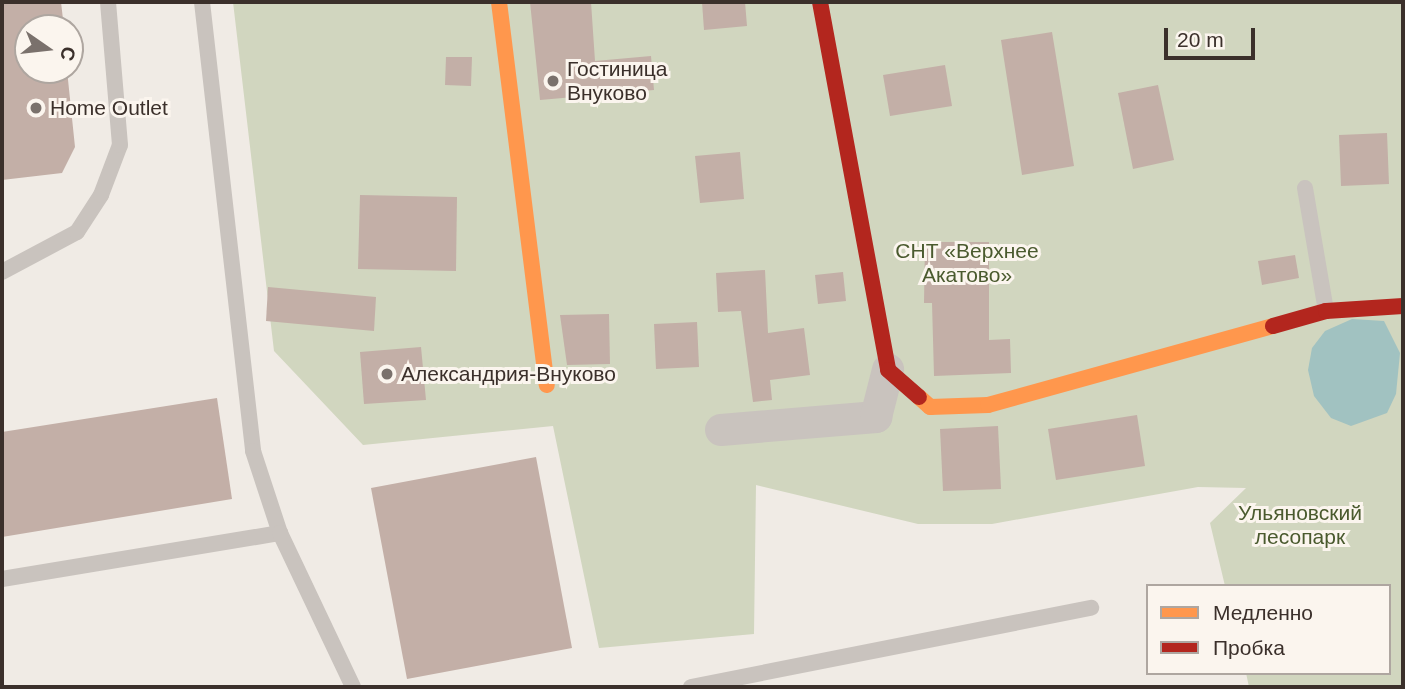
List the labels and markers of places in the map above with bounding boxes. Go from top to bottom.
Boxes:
place label: Гостиница Внуково [567,56,668,106]
marker: Гостиница Внуково [545,73,561,89]
place label: Home Outlet [50,95,168,121]
marker: Home Outlet [28,100,44,116]
place label: Александрия-Внуково [401,361,616,387]
marker: Александрия-Внуково [379,366,395,382]

